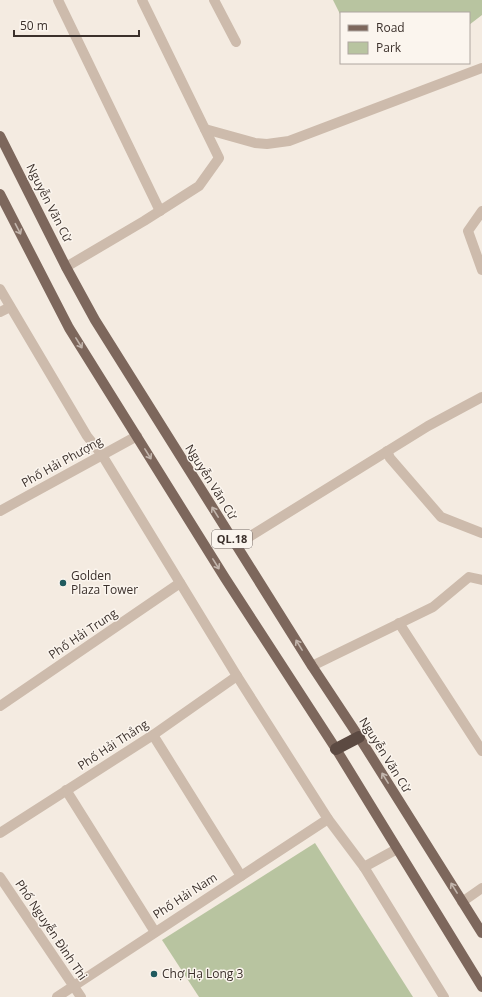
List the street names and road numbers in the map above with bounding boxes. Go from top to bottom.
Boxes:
street label: Nguyễn Văn Cừ [22,161,77,246]
street label: Phố Hải Phượng [18,432,106,491]
street label: Nguyễn Văn Cừ [181,441,242,524]
road number: QL.18 [212,530,252,548]
street label: Phố Hải Trung [45,604,121,663]
street label: Nguyễn Văn Cừ [355,714,416,797]
street label: Phố Hải Thắng [74,715,152,774]
street label: Phố Hải Nam [149,868,220,923]
street label: Phố Nguyễn Đình Thi [11,876,91,983]

